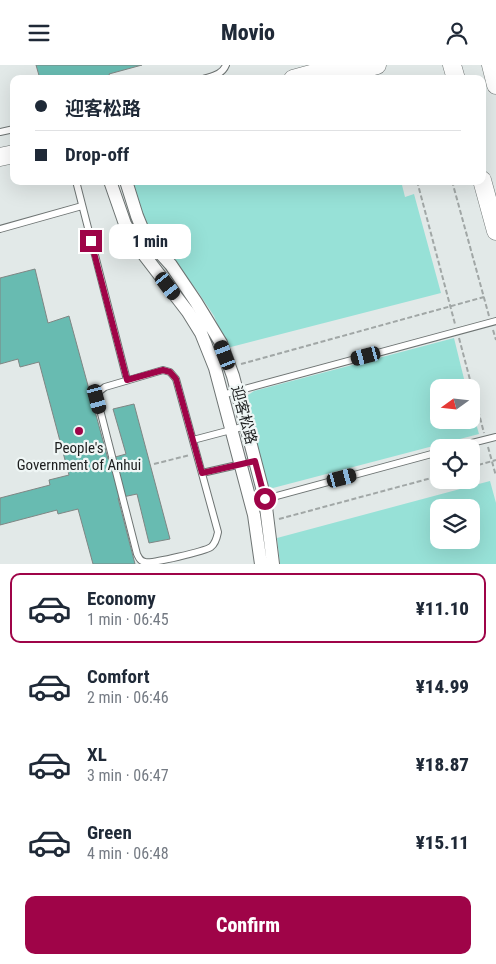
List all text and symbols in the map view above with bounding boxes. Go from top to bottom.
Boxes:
icon: menu [25,19,53,47]
icon: person [443,19,471,47]
text: Movio [221,20,275,45]
text: 迎客松路 [65,97,141,120]
text: Drop-off [65,143,129,166]
callout: 1 min [108,223,191,259]
route end [80,230,102,252]
text: 1 min [132,232,168,251]
car [152,270,183,302]
car [212,338,237,372]
car [349,345,382,367]
north arrow [430,379,480,429]
map controls [430,379,480,549]
car [85,383,108,415]
street label: 迎客松路 [228,384,260,446]
marker: People's Government of Anhui [73,425,85,437]
place label: People's Government of Anhui [17,439,141,474]
button: locate [430,439,480,489]
car [325,467,358,489]
route start [254,488,276,510]
button: layers [430,499,480,549]
icon: car [27,586,72,631]
text: Economy [87,587,156,610]
text: ¥11.10 [416,597,469,620]
text: 1 min · 06:45 [87,610,169,629]
icon: car [27,664,72,709]
text: Comfort [87,665,150,688]
text: ¥14.99 [416,675,469,698]
text: 2 min · 06:46 [87,688,169,707]
icon: car [27,742,72,787]
text: XL [87,743,107,766]
text: ¥18.87 [416,753,469,776]
text: 3 min · 06:47 [87,766,169,785]
icon: car [27,820,72,865]
text: Green [87,821,132,844]
text: ¥15.11 [416,831,469,854]
text: 4 min · 06:48 [87,844,169,863]
button: Confirm [25,896,471,954]

